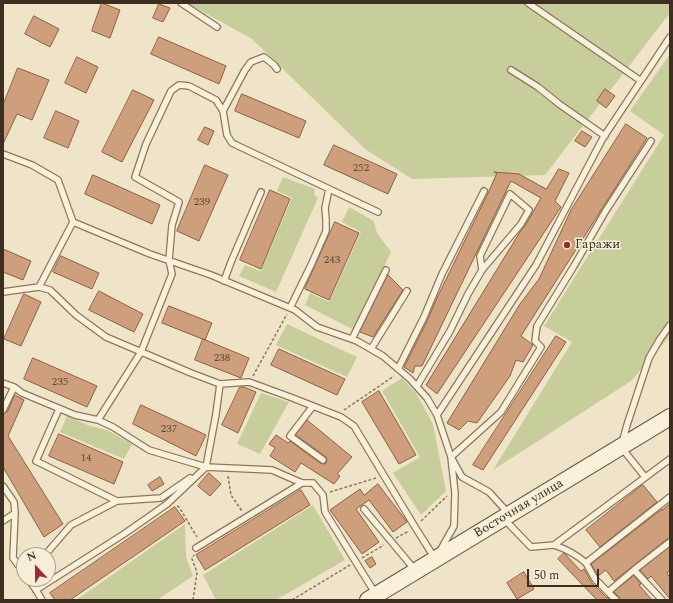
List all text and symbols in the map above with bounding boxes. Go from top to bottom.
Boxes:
house number: 252 [353,162,369,176]
house number: 239 [194,196,210,210]
place label: Гаражи [575,237,620,253]
marker: Гаражи [562,240,572,250]
house number: 243 [324,254,340,268]
house number: 238 [214,352,230,366]
house number: 235 [52,376,68,390]
house number: 237 [161,423,177,437]
house number: 14 [81,452,91,466]
street label: Восточная улица [471,476,567,542]
north arrow [16,547,56,587]
text: N [24,547,39,566]
scale bar [529,561,601,587]
text: 50 m [534,566,559,585]

